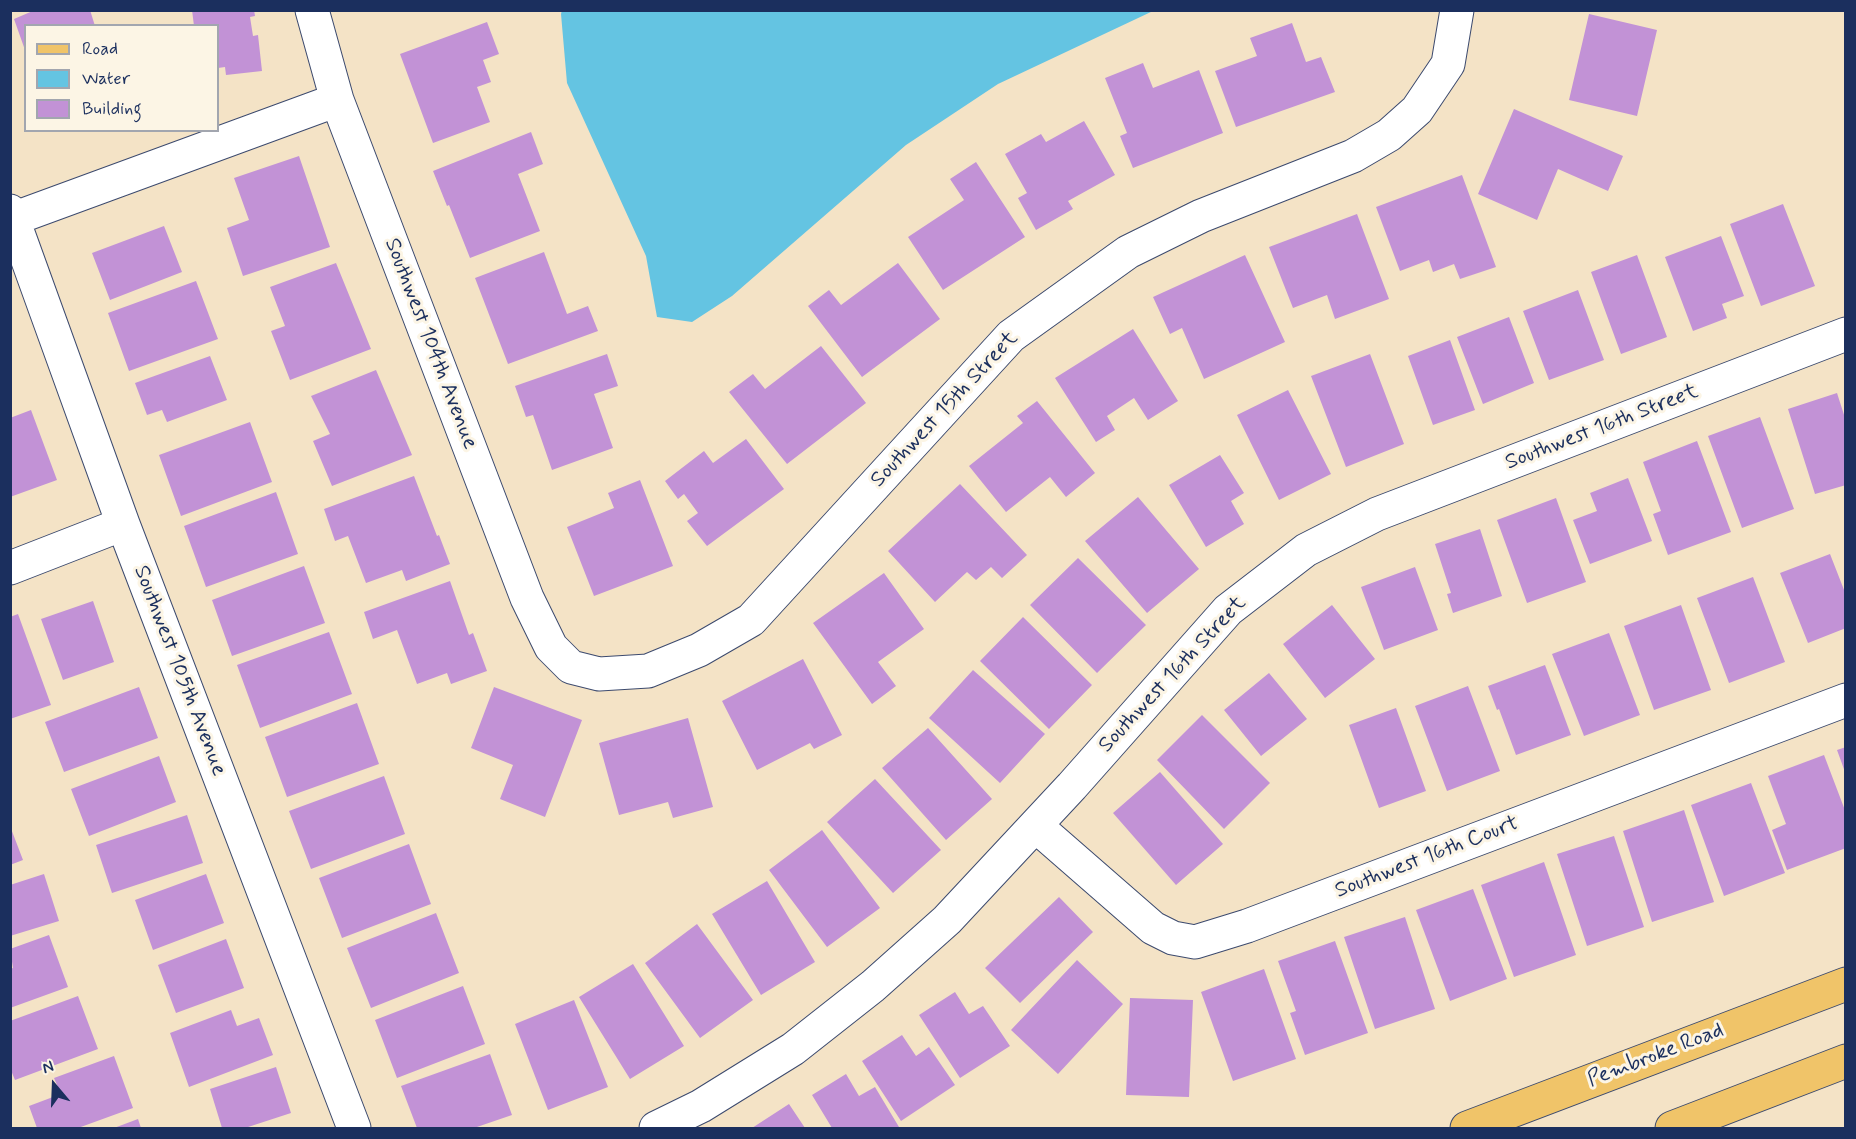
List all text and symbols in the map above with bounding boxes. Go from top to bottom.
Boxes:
legend [24,24,219,132]
text: Road [82,37,118,61]
text: Water [82,67,130,91]
text: Building [82,97,142,121]
street label: Southwest 104th Avenue [378,235,482,453]
street label: Southwest 15th Street [866,326,1024,494]
street label: Southwest 16th Street [1502,379,1702,477]
street label: Southwest 105th Avenue [127,562,231,780]
street label: Southwest 16th Street [1094,591,1252,759]
street label: Southwest 16th Court [1332,811,1522,905]
street label: Pembroke Road [1584,1018,1728,1094]
north arrow [24,1055,84,1115]
text: N [40,1056,56,1079]

